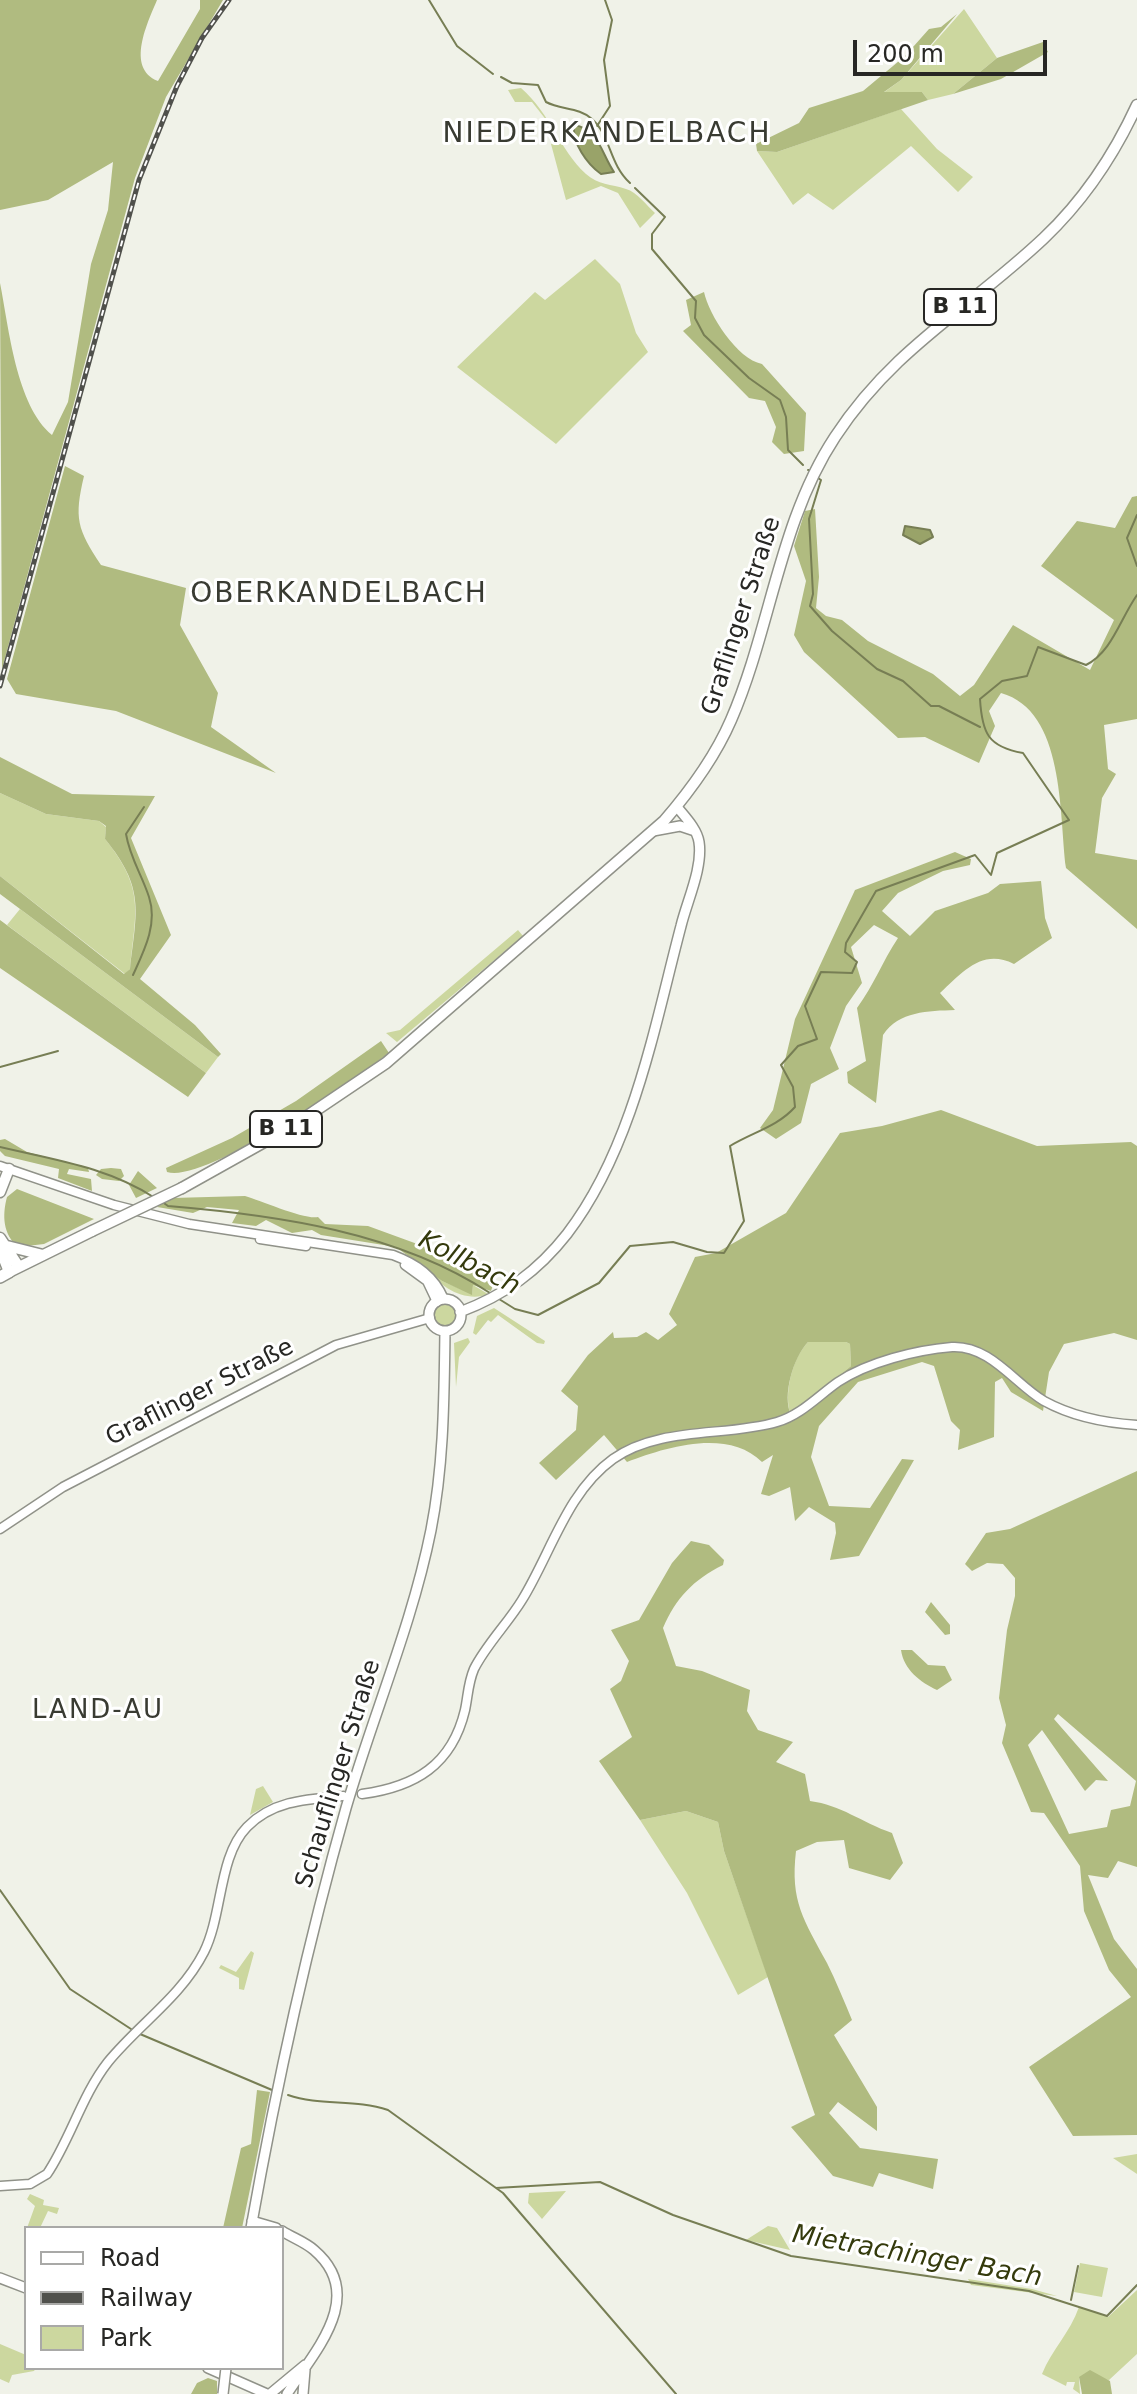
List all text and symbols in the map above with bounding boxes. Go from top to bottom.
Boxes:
scale bar [857,24,1051,74]
text: 200 m [867,40,944,68]
district label: NIEDERKANDELBACH [443,118,771,152]
road number: B 11 [924,289,996,325]
street label: Graflinger Straße [696,513,788,719]
district label: OBERKANDELBACH [190,578,488,612]
road number: B 11 [250,1111,322,1147]
water label: Kollbach [413,1225,525,1303]
street label: Graflinger Straße [101,1333,299,1453]
street label: Schauflinger Straße [291,1656,387,1892]
district label: LAND-AU [32,1695,164,1727]
water label: Mietrachinger Bach [790,2220,1044,2294]
legend [24,2226,284,2370]
text: Road [100,2244,160,2272]
text: Railway [100,2284,193,2312]
text: Park [100,2324,152,2352]

